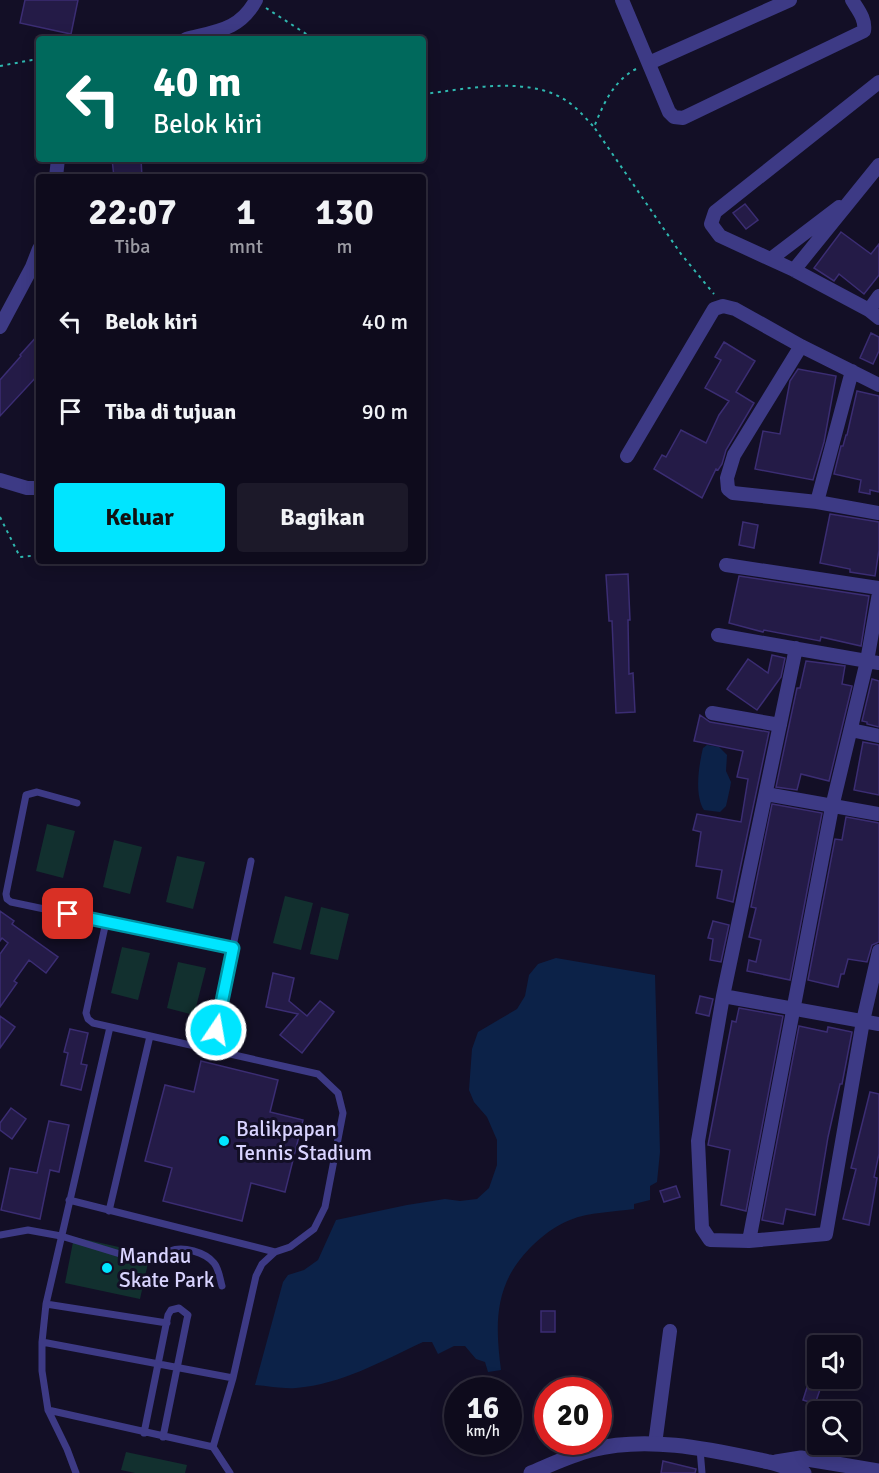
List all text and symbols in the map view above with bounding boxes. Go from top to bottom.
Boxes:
text: 40 m [153,57,242,108]
icon: left [54,60,132,138]
text: Belok kiri [153,108,262,141]
text: 22:07 [88,190,177,235]
text: 1 [236,190,256,235]
text: 130 [315,190,374,235]
text: Tiba [115,234,151,259]
text: mnt [229,234,263,259]
text: m [337,234,352,259]
icon: left [54,305,87,338]
text: Belok kiri [105,308,198,335]
text: 40 m [362,308,408,335]
icon: arrive [54,395,87,428]
text: Tiba di tujuan [105,398,236,425]
text: 90 m [362,398,408,425]
button: Keluar [54,483,225,552]
button: Bagikan [237,483,408,552]
pin [42,888,93,939]
icon: arrive [51,897,84,930]
position arrow [184,998,248,1062]
place label: Balikpapan Tennis Stadium [236,1116,372,1166]
marker: Balikpapan Tennis Stadium [217,1134,231,1148]
place label: Mandau Skate Park [119,1243,215,1293]
marker: Mandau Skate Park [100,1261,114,1275]
map controls [807,1335,861,1455]
button: sound [807,1335,861,1389]
speed limit sign: 20 [534,1377,612,1455]
text: 16 [467,1390,499,1427]
button: search [807,1401,861,1455]
text: km/h [466,1422,500,1440]

